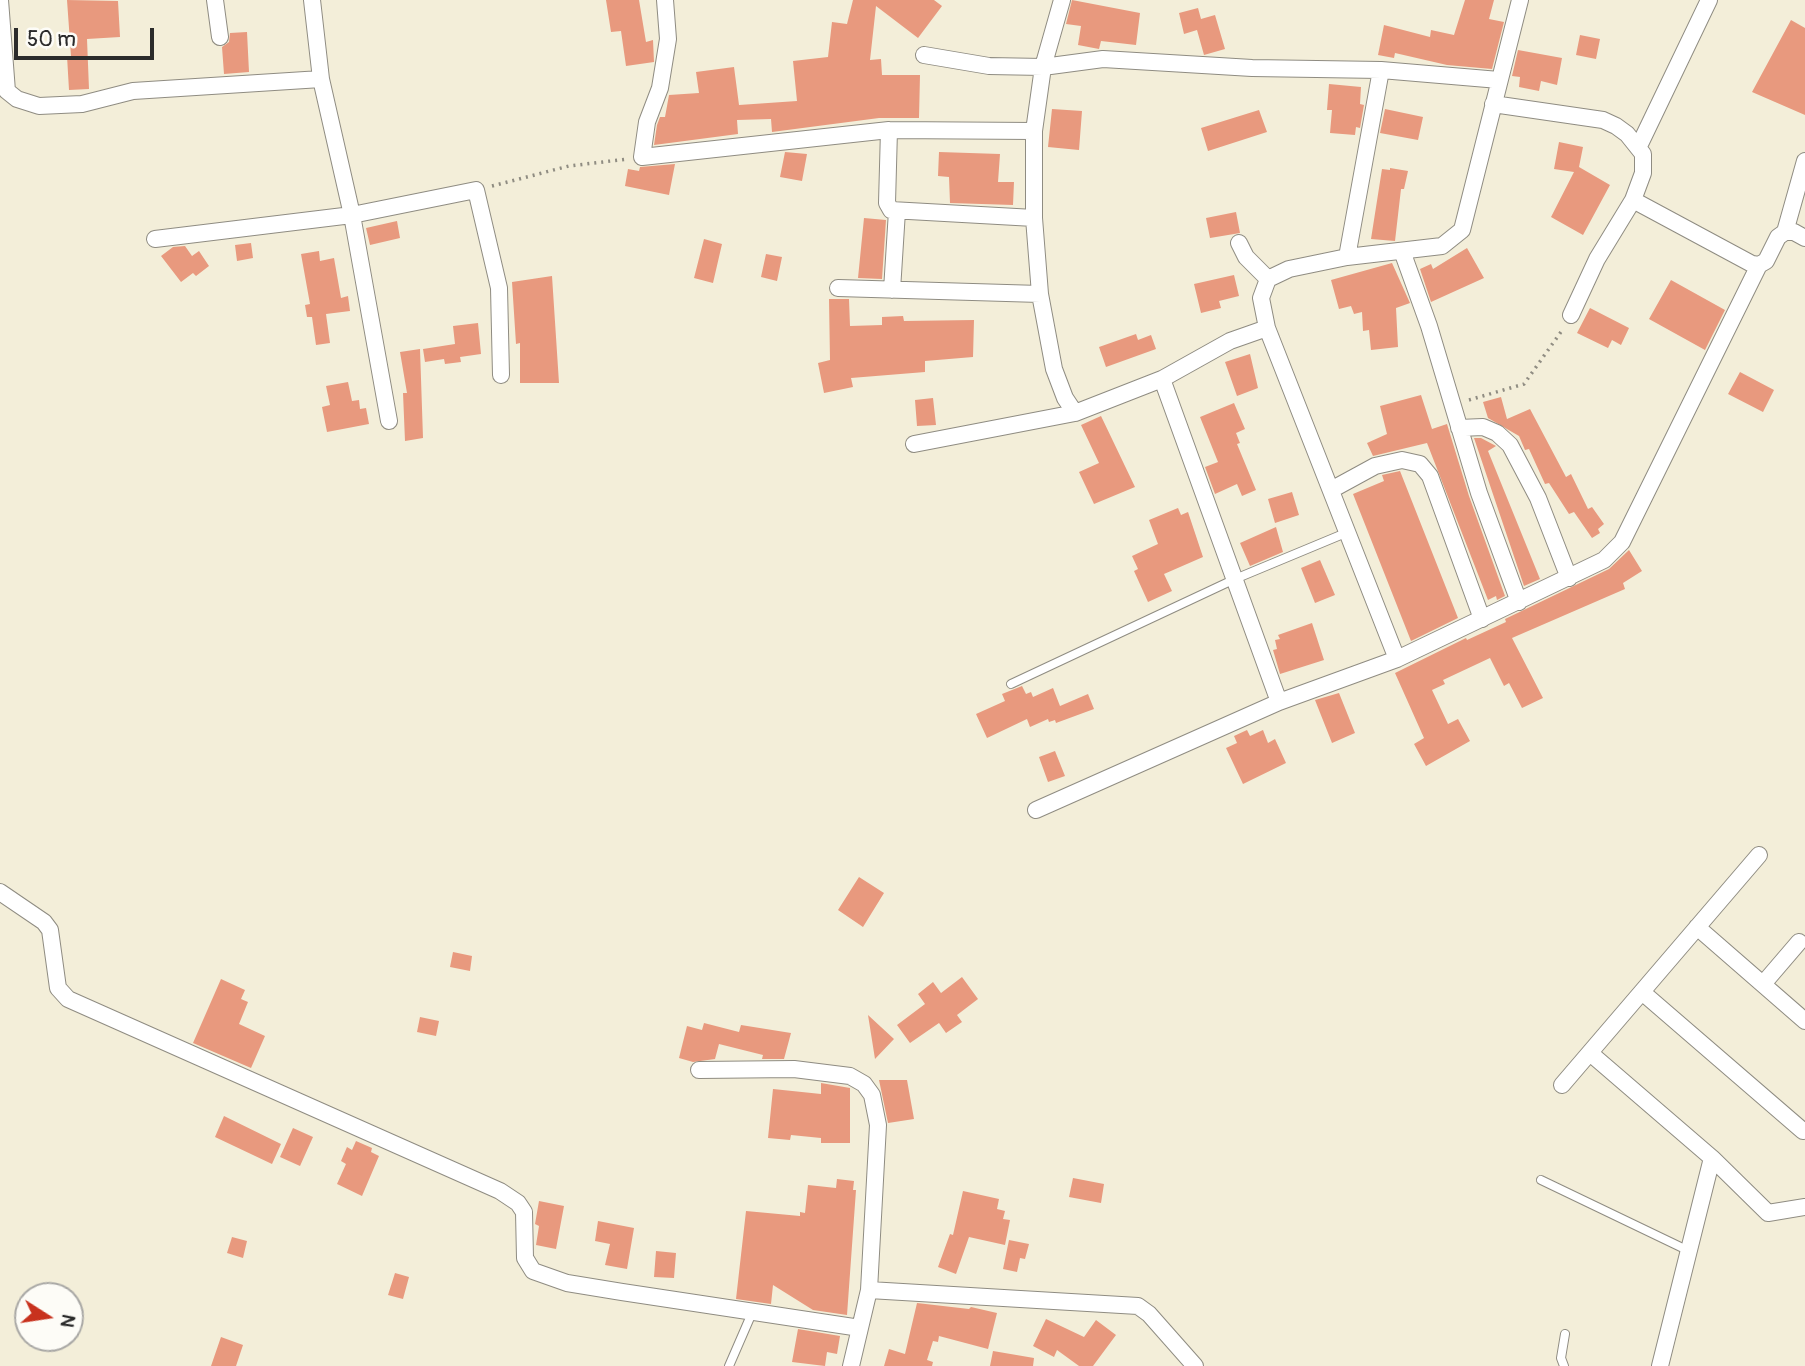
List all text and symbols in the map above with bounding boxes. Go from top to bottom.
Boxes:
scale bar [18,14,158,58]
text: 50 m [27,26,76,53]
north arrow [14,1282,84,1352]
text: N [55,1312,81,1330]

